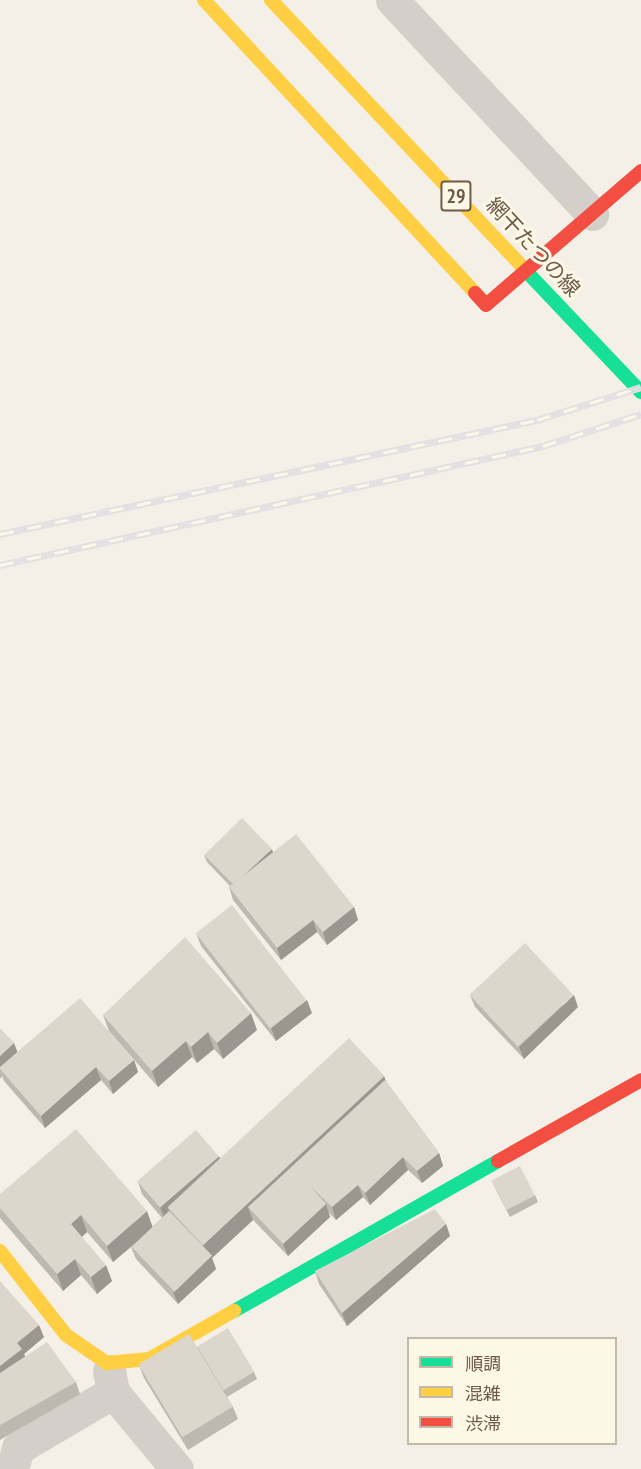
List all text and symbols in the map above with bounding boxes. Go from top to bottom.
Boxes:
road number: 29 [440,179,472,213]
street label: 網干たつの線 [481,192,585,302]
legend [407,1337,617,1445]
text: 順調 [465,1352,501,1375]
text: 混雑 [465,1382,501,1405]
text: 渋滞 [465,1412,501,1435]

